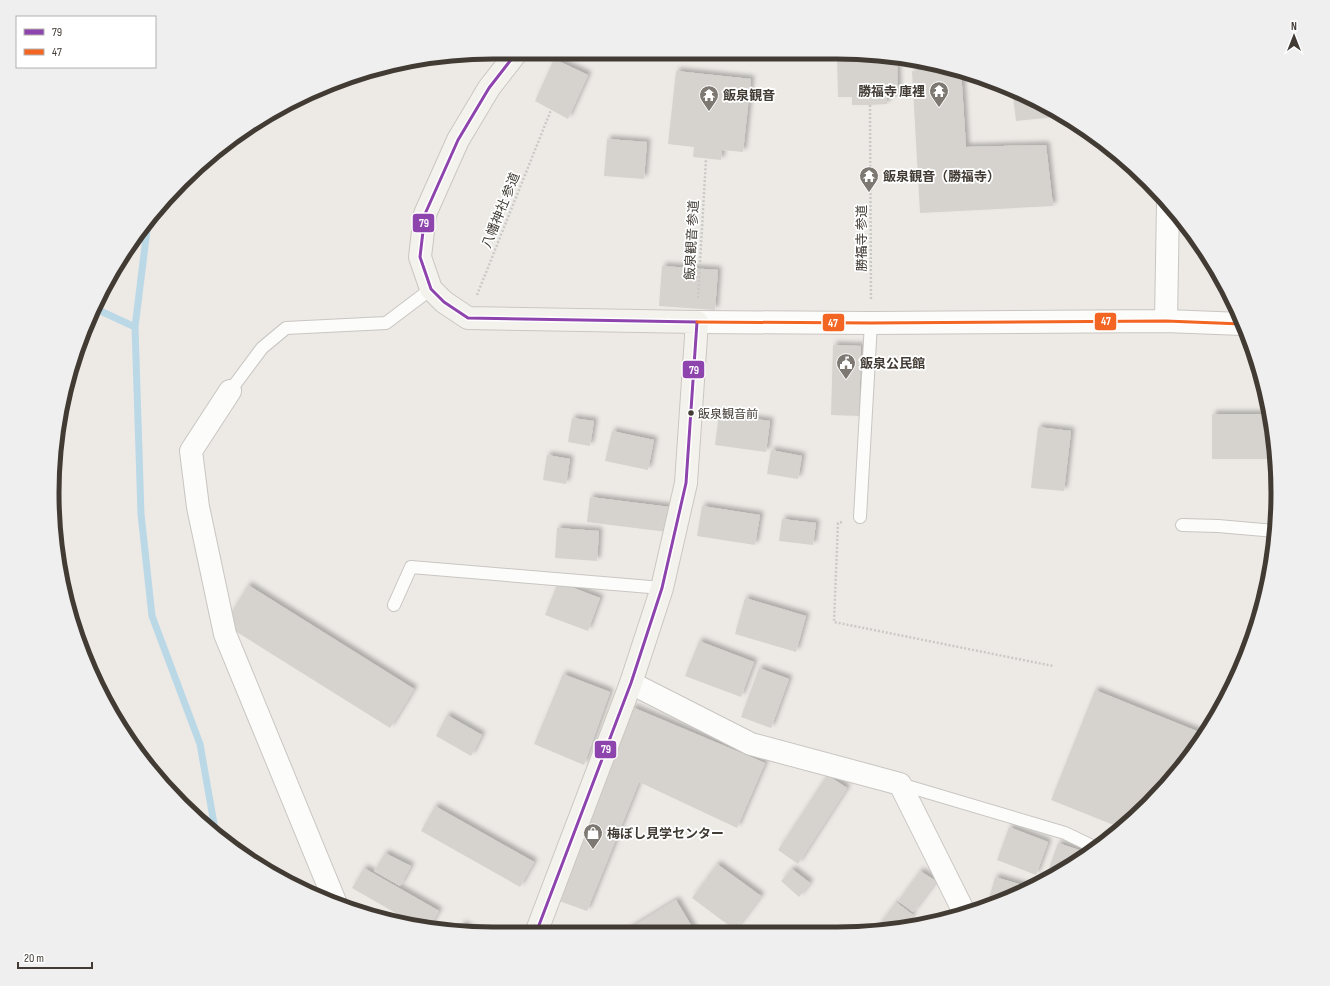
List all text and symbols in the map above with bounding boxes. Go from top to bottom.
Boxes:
legend [16,16,156,68]
north arrow [1274,16,1314,56]
text: N [1291,20,1297,33]
text: 79 [52,25,62,40]
text: 47 [52,45,62,60]
temple icon: 勝福寺 庫裡 [928,80,950,108]
temple icon: 飯泉観音 [698,84,720,112]
place label: 勝福寺 庫裡 [858,84,925,100]
place label: 飯泉観音 [723,88,775,104]
temple icon: 飯泉観音（勝福寺） [858,165,880,193]
place label: 飯泉観音（勝福寺） [883,169,1000,185]
street label: 八幡神社 参道 [479,170,523,250]
street label: 飯泉観音 参道 [682,200,702,280]
street label: 勝福寺 参道 [854,204,870,272]
line badge: 79 [412,213,435,233]
text: 79 [419,217,429,230]
line badge: 47 [1094,312,1117,331]
line badge: 47 [822,313,845,332]
text: 47 [1101,315,1111,328]
text: 47 [828,317,838,330]
public building icon: 飯泉公民館 [835,352,857,380]
place label: 飯泉公民館 [860,356,925,372]
line badge: 79 [682,360,705,379]
text: 79 [689,364,699,377]
place label: 飯泉観音前 [698,407,758,422]
marker: 飯泉観音前 [686,408,696,418]
line badge: 79 [594,740,617,759]
text: 79 [601,743,611,756]
shop icon: 梅ぼし見学センター [582,822,604,850]
place label: 梅ぼし見学センター [607,826,724,842]
scale bar [18,944,92,970]
text: 20 m [24,951,44,966]

